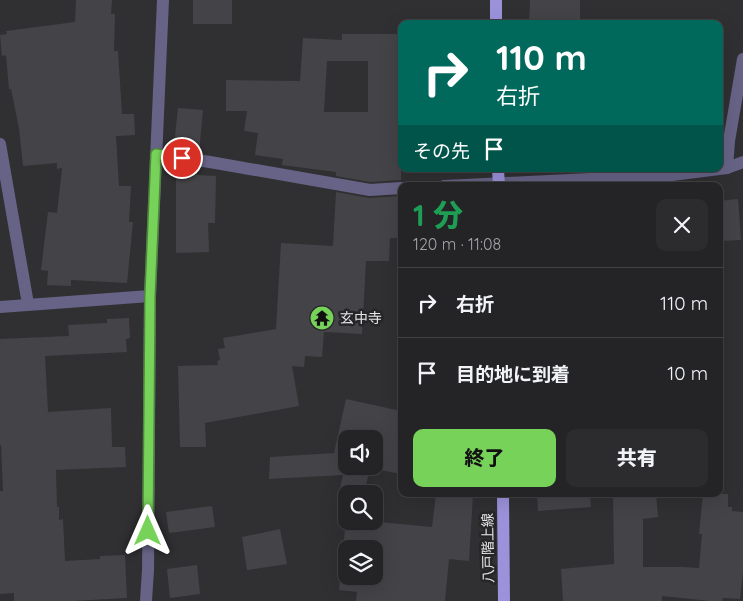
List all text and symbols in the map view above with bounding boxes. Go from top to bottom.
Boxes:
text: 110 m [496,35,587,79]
icon: right [413,40,478,105]
text: 右折 [496,82,540,110]
icon: arrive [480,135,508,163]
pin [161,137,203,179]
text: その先 [413,139,470,163]
icon: arrive [168,144,196,172]
text: 1 分 [413,196,463,234]
button: close [656,199,708,251]
text: 120 m · 11:08 [413,234,501,254]
icon: right [413,289,441,317]
text: 110 m [660,291,708,315]
text: 右折 [456,292,494,316]
temple icon: 玄中寺 [309,305,335,331]
place label: 玄中寺 [340,309,382,327]
icon: arrive [413,359,441,387]
text: 10 m [667,361,708,385]
text: 目的地に到着 [456,362,570,386]
button: 終了 [413,429,556,487]
button: 共有 [566,429,708,487]
map controls [338,430,383,585]
button: sound [338,430,383,475]
button: search [338,485,383,530]
position arrow [121,504,173,556]
street label: 八戸階上線 [478,513,498,583]
button: layers [338,540,383,585]

